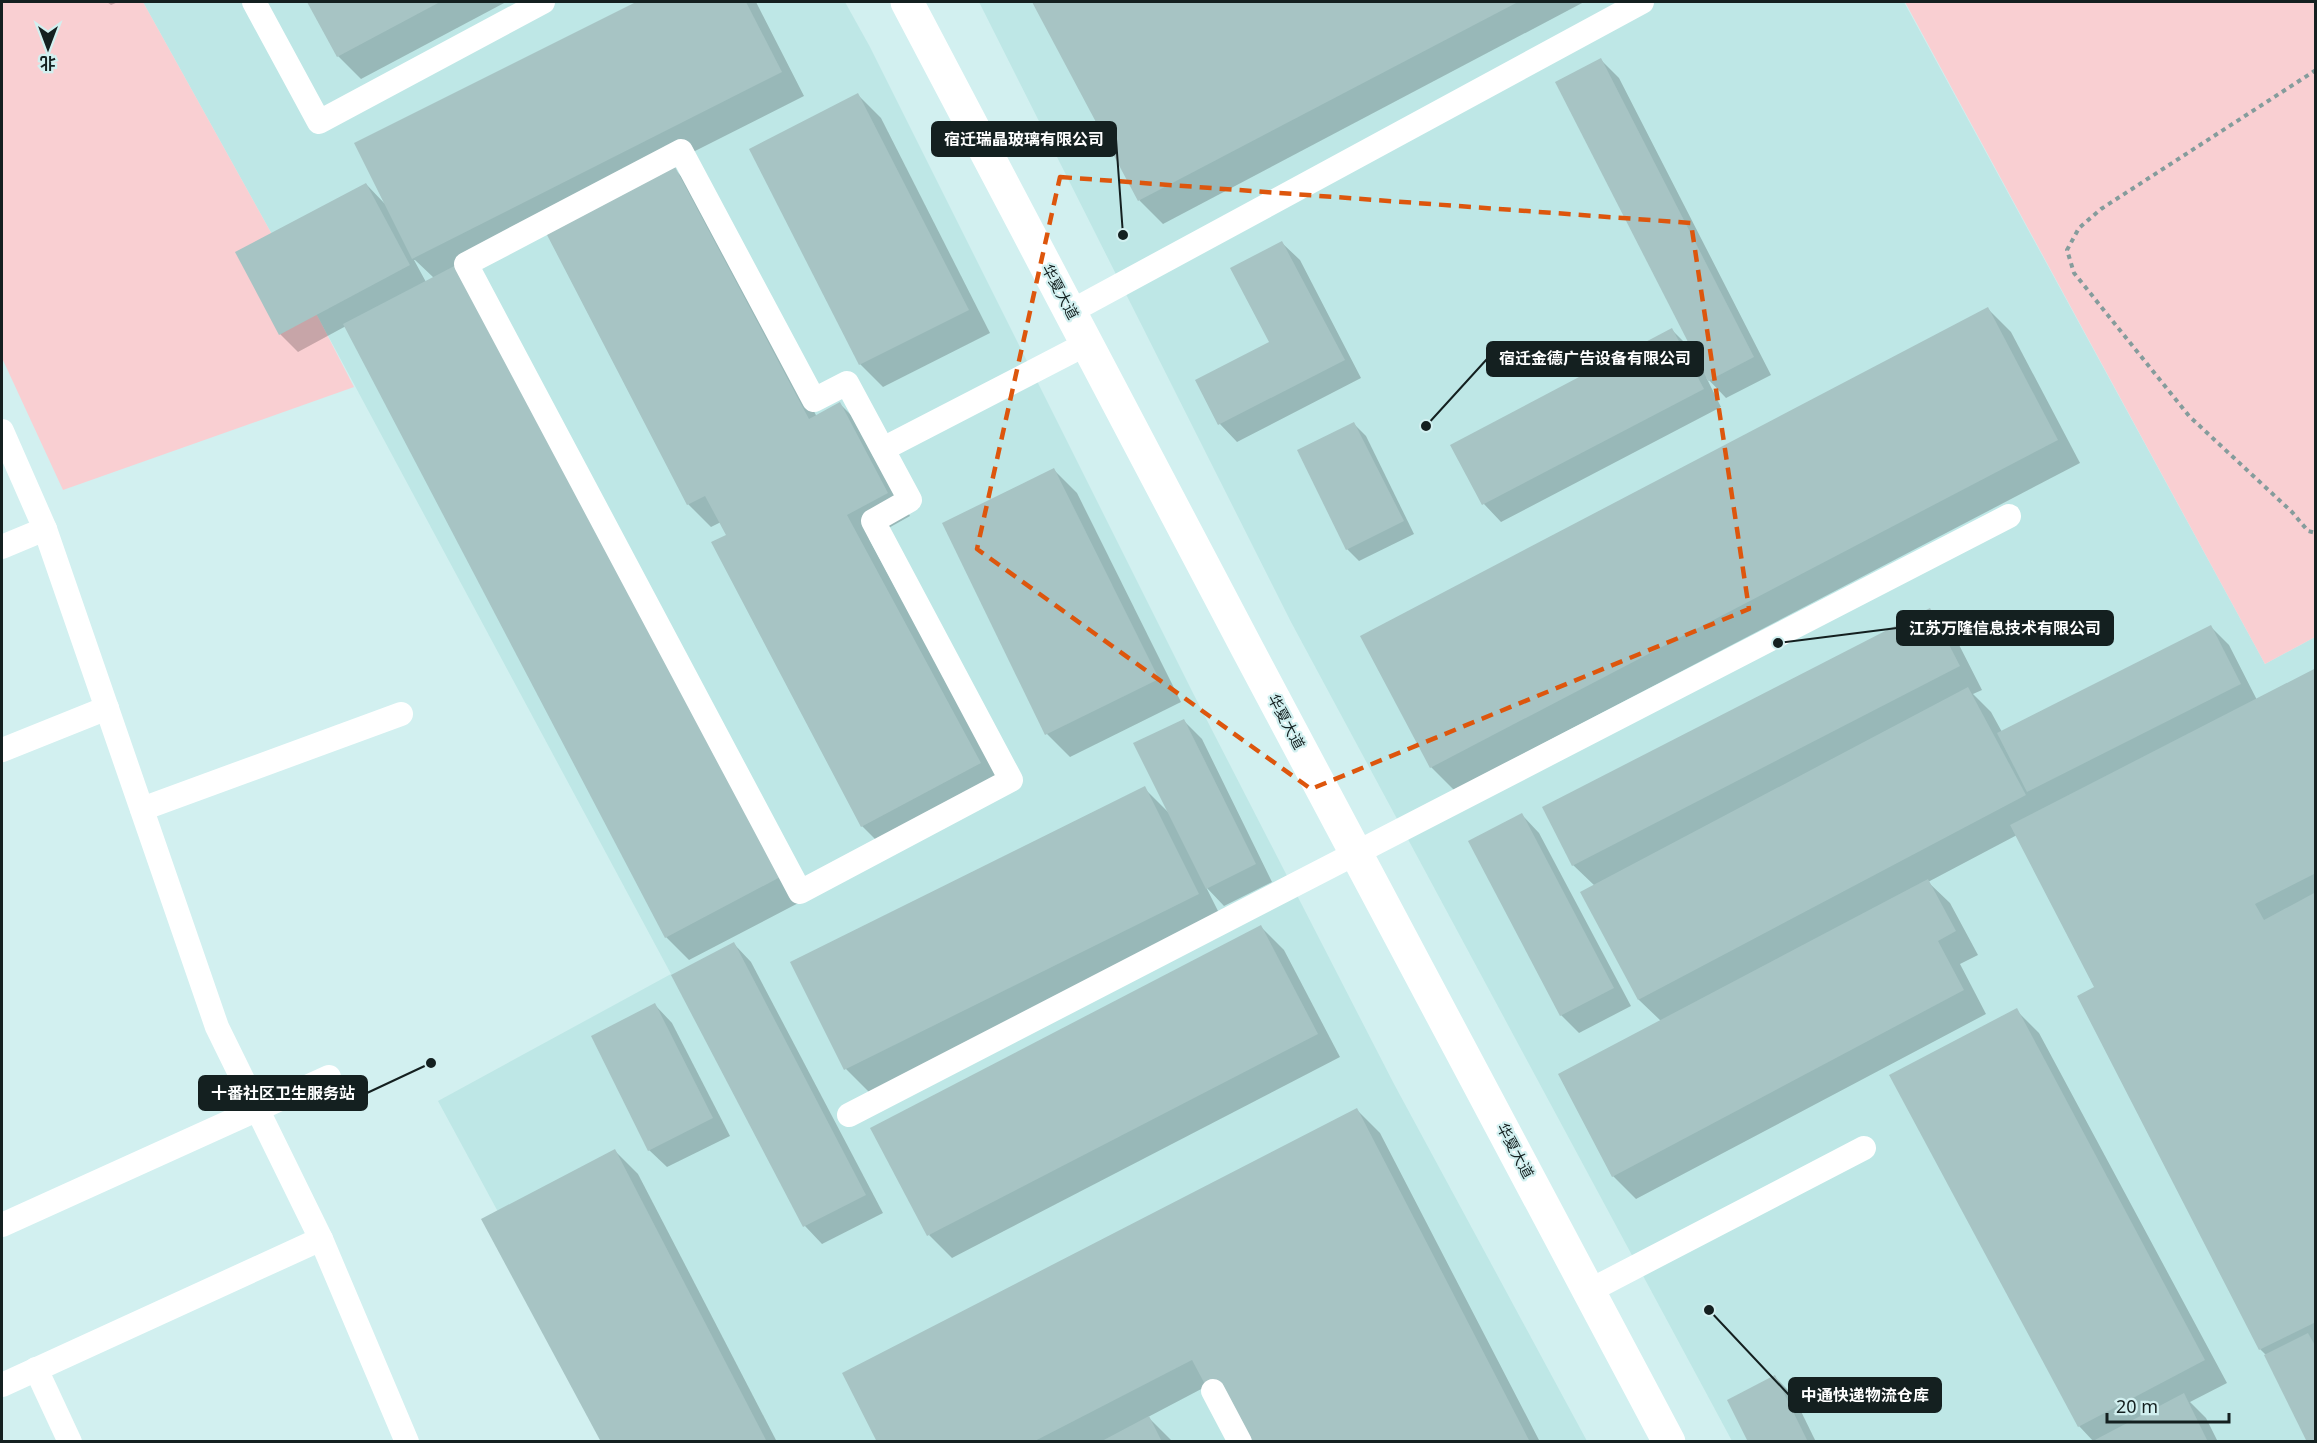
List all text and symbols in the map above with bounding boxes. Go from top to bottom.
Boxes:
north arrow [18,18,78,78]
text: 北 [40,52,56,74]
callout: 宿迁瑞晶玻璃有限公司 [932,122,1116,156]
text: 宿迁瑞晶玻璃有限公司 [944,128,1104,150]
street label: 华夏大道 [1038,260,1084,323]
callout: 宿迁金德广告设备有限公司 [1487,342,1703,376]
text: 宿迁金德广告设备有限公司 [1499,347,1691,369]
callout: 江苏万隆信息技术有限公司 [1897,611,2113,645]
text: 江苏万隆信息技术有限公司 [1909,617,2101,639]
street label: 华夏大道 [1264,690,1310,753]
callout: 十番社区卫生服务站 [199,1076,367,1110]
text: 十番社区卫生服务站 [211,1082,355,1104]
street label: 华夏大道 [1493,1119,1539,1182]
callout: 中通快递物流仓库 [1789,1378,1941,1412]
text: 中通快递物流仓库 [1801,1384,1929,1406]
scale bar [2107,1386,2228,1424]
text: 20 m [2116,1394,2158,1418]

